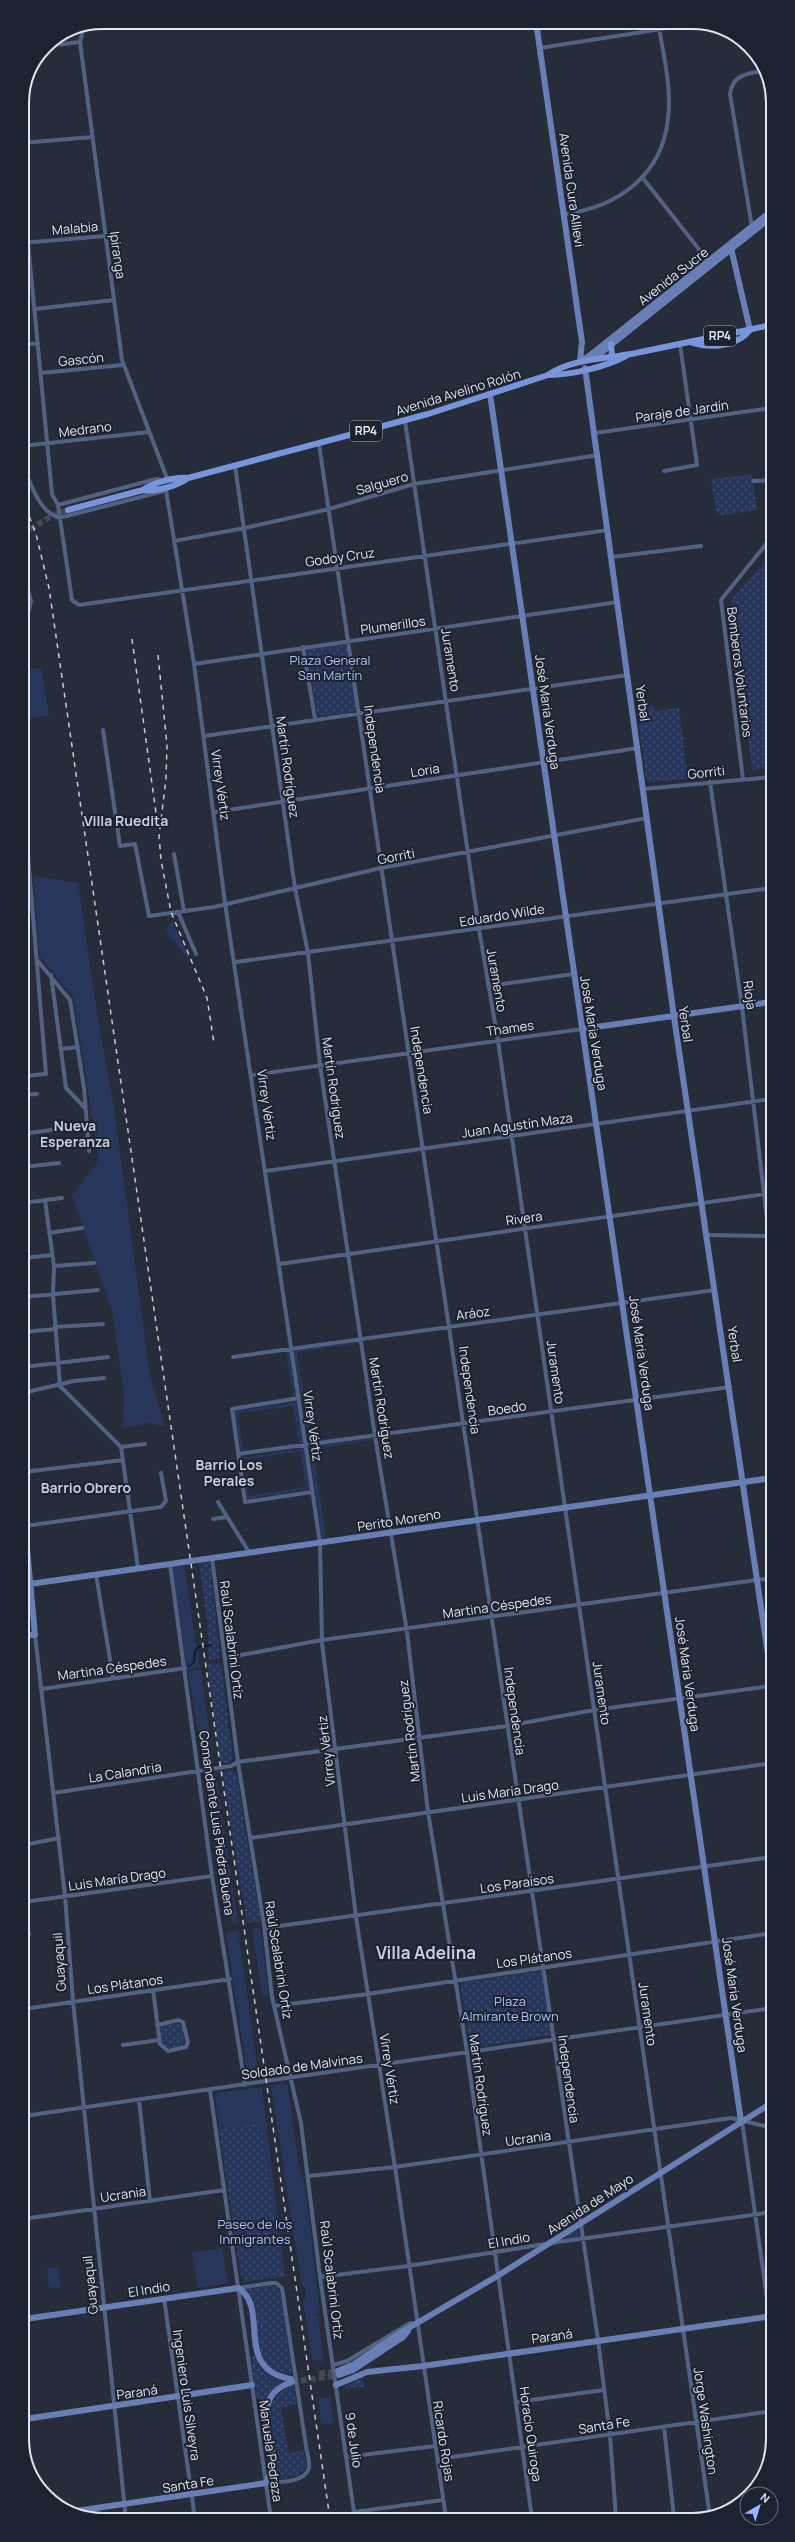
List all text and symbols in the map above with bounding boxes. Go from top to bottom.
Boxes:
street label: Avenida Cura Allievi [555,132,589,248]
street label: Malabia [51,217,99,239]
street label: Ipiranga [106,230,130,280]
street label: Avenida Sucre [634,243,712,309]
road number: RP4 [704,326,736,346]
street label: Gascón [57,348,105,370]
street label: Avenida Avelino Rolón [393,364,523,420]
street label: Paraje de Jardín [634,396,730,426]
street label: Medrano [57,417,113,441]
road number: RP4 [350,421,382,441]
street label: Salguero [354,467,411,499]
street label: Godoy Cruz [304,543,376,571]
street label: Bomberos Voluntarios [723,606,757,738]
street label: Plumerillos [359,612,427,638]
street label: Juramento [437,627,465,693]
park label: Plaza General San Martín [290,651,370,684]
street label: José Maria Verduga [531,653,565,771]
street label: Yerbal [632,684,654,722]
street label: Independencia [360,704,390,794]
street label: Martín Rodríguez [272,715,304,819]
street label: Virrey Vértiz [207,748,235,822]
street label: Loria [409,759,441,781]
street label: Gorriti [686,761,726,783]
district label: Villa Ruedita [84,811,168,830]
street label: Gorriti [376,844,416,868]
street label: Eduardo Wilde [458,899,546,931]
street label: Juramento [483,947,511,1013]
street label: José Maria Verduga [576,974,612,1092]
street label: Rioja [739,979,761,1011]
street label: Yerbal [675,1005,697,1043]
street label: Thames [485,1016,535,1040]
street label: Independencia [406,1025,438,1115]
street label: Martín Rodríguez [318,1036,350,1140]
street label: Virrey Vértiz [253,1068,281,1142]
street label: Juan Agustín Maza [460,1108,574,1142]
district label: Nueva Esperanza [40,1116,110,1151]
street label: Rivera [505,1207,543,1229]
street label: José Maria Verduga [625,1294,659,1412]
street label: Aráoz [455,1302,491,1324]
street label: Yerbal [723,1325,747,1363]
street label: Juramento [543,1339,569,1405]
street label: Independencia [455,1345,485,1435]
street label: Martín Rodríguez [365,1356,399,1460]
street label: Virrey Vértiz [299,1389,327,1463]
street label: Boedo [487,1396,528,1420]
district label: Barrio Los Perales [196,1455,263,1490]
district label: Barrio Obrero [41,1478,132,1497]
street label: Perito Moreno [356,1504,442,1535]
street label: Raúl Scalabrini Ortíz [216,1580,248,1700]
street label: Martina Céspedes [441,1589,553,1623]
street label: José Maria Verduga [671,1615,705,1733]
street label: Martina Céspedes [56,1651,168,1685]
street label: Juramento [589,1660,615,1726]
street label: Independencia [500,1666,530,1756]
street label: Martín Rodríguez [394,1679,424,1783]
street label: Virrey Vértiz [313,1714,339,1788]
street label: Comandante Luis Piedra Buena [195,1730,239,1916]
street label: La Calandria [87,1757,163,1787]
street label: Luis María Drago [460,1775,560,1807]
street label: Luis María Drago [67,1863,167,1895]
street label: Los Paraísos [479,1869,555,1897]
street label: Raúl Scalabrini Ortíz [261,1900,297,2020]
street label: Guayaquil [48,1932,70,1992]
street label: José Maria Verduga [718,1936,752,2054]
district label: Villa Adelina [376,1941,476,1964]
street label: Los Plátanos [495,1944,573,1972]
street label: Los Plátanos [86,1970,164,1998]
street label: Juramento [635,1981,661,2047]
park label: Plaza Almirante Brown [461,1992,559,2025]
street label: Virrey Vértiz [376,2032,404,2106]
street label: Martín Rodríguez [465,2033,497,2137]
street label: Independencia [554,2034,584,2124]
street label: Soldado de Malvinas [240,2049,364,2083]
street label: Ucrania [504,2126,552,2150]
street label: Avenida de Mayo [543,2169,637,2239]
street label: Ucrania [99,2182,147,2206]
park label: Paseo de los Inmigrantes [218,2215,293,2248]
street label: Raúl Scalabrini Ortíz [316,2220,348,2340]
street label: El Indio [487,2227,532,2253]
street label: Guayaquil [78,2255,102,2315]
street label: El Indio [127,2277,172,2301]
street label: Paraná [530,2324,574,2348]
street label: Ingeniero Luis Silveyra [169,2328,205,2462]
street label: Jorge Washington [690,2366,722,2476]
street label: Paraná [115,2380,159,2404]
street label: Horacio Quiroga [515,2385,547,2483]
street label: Manuela Pedraza [255,2399,287,2503]
street label: Ricardo Rojas [429,2399,459,2483]
street label: 9 de Julio [341,2411,367,2469]
street label: Santa Fe [577,2412,631,2438]
street label: Santa Fe [161,2471,215,2497]
north arrow [739,2486,779,2526]
text: N [758,2489,773,2506]

